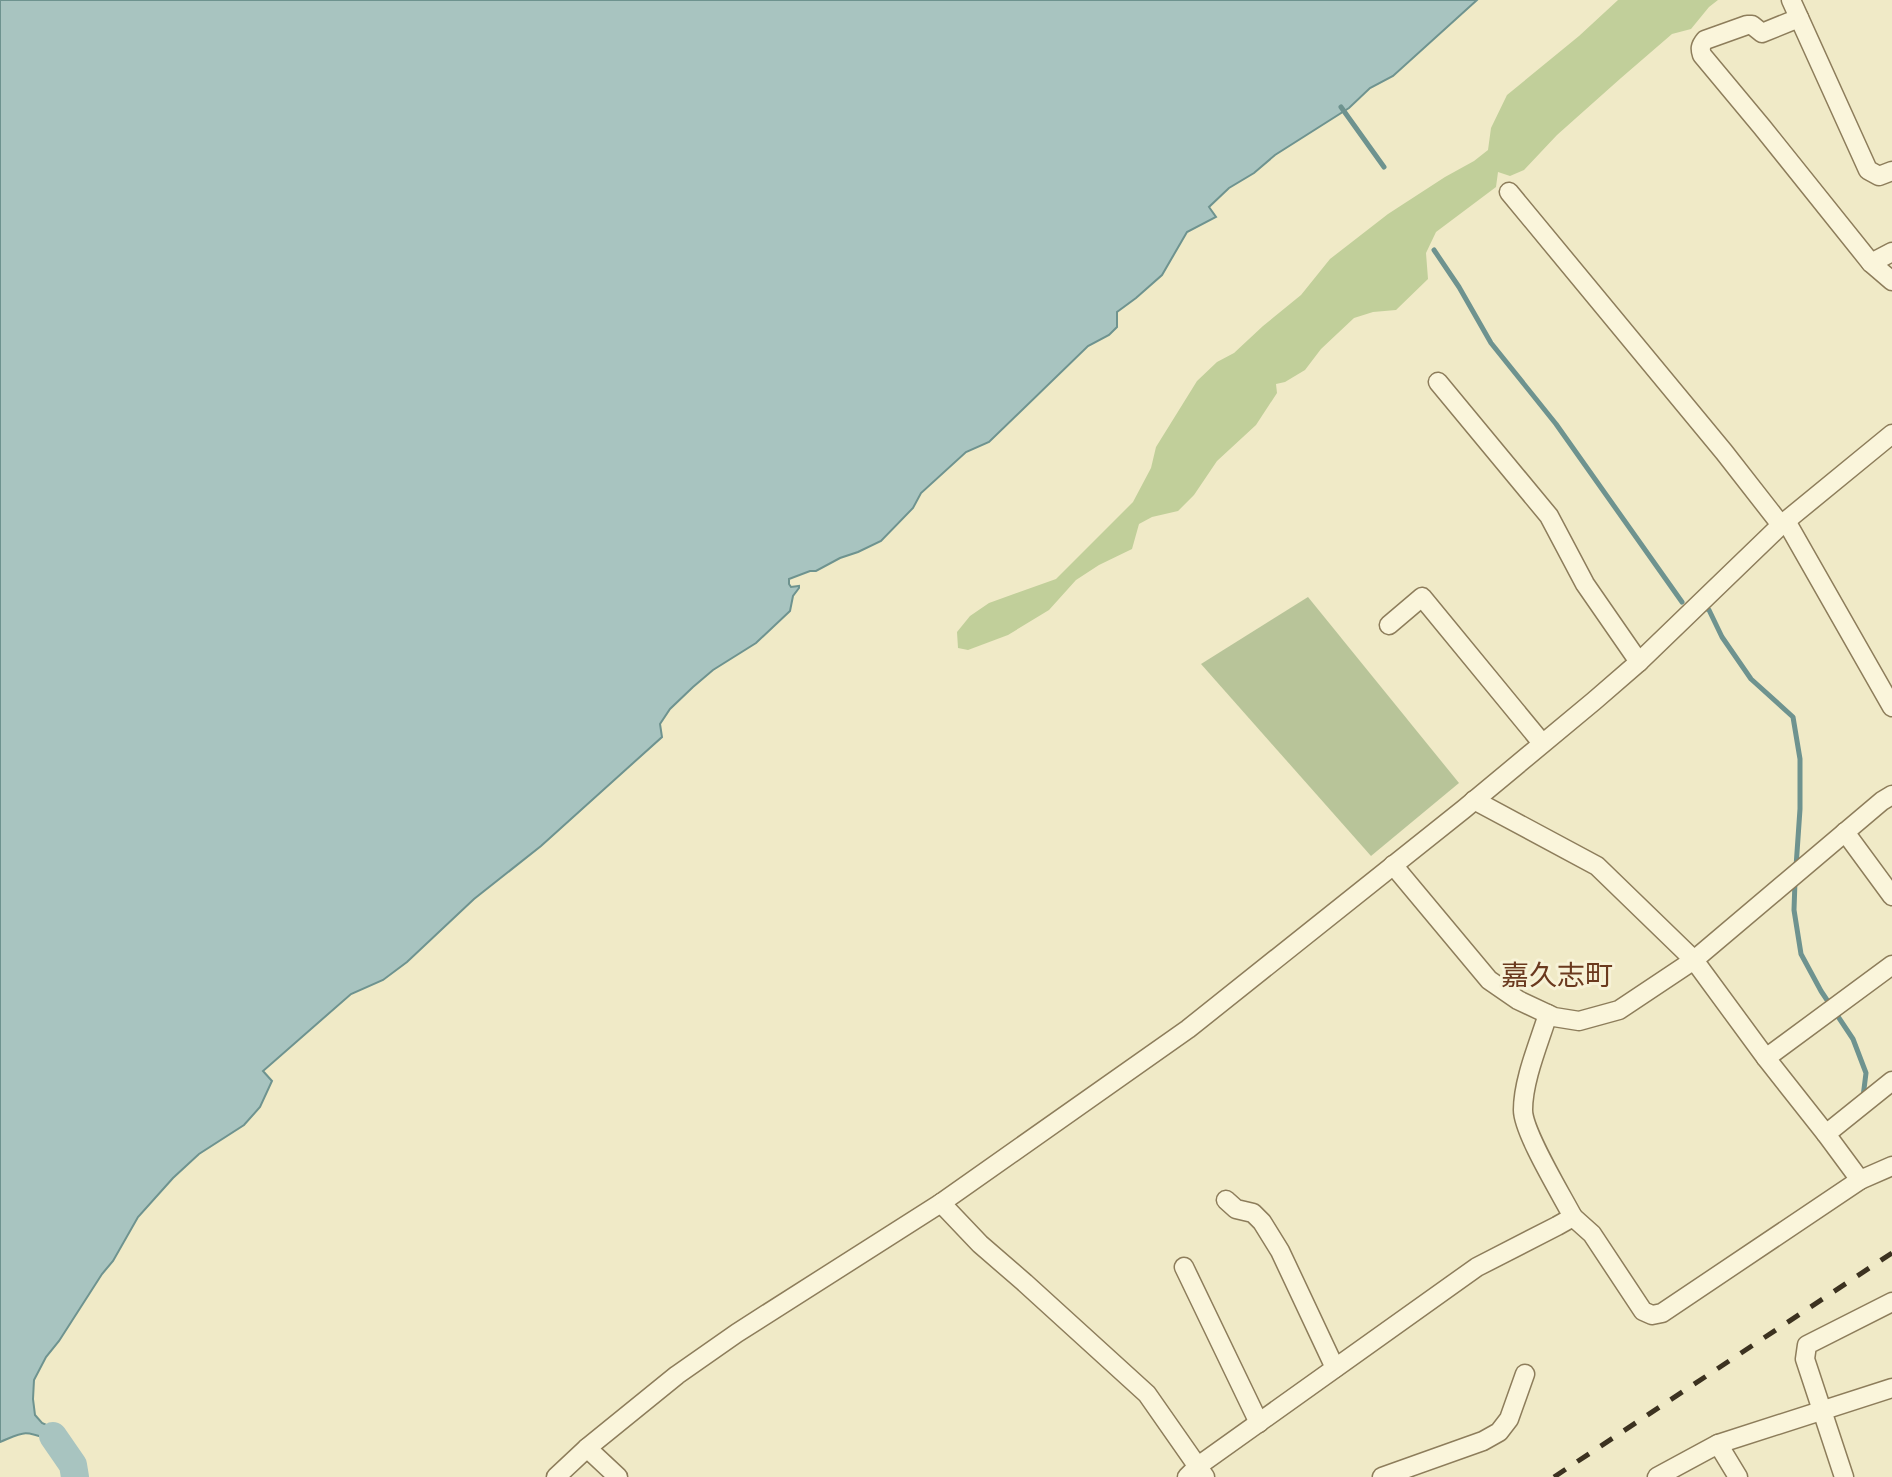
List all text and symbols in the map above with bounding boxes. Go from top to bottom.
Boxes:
district label: 嘉久志町 [1501,960,1613,991]

